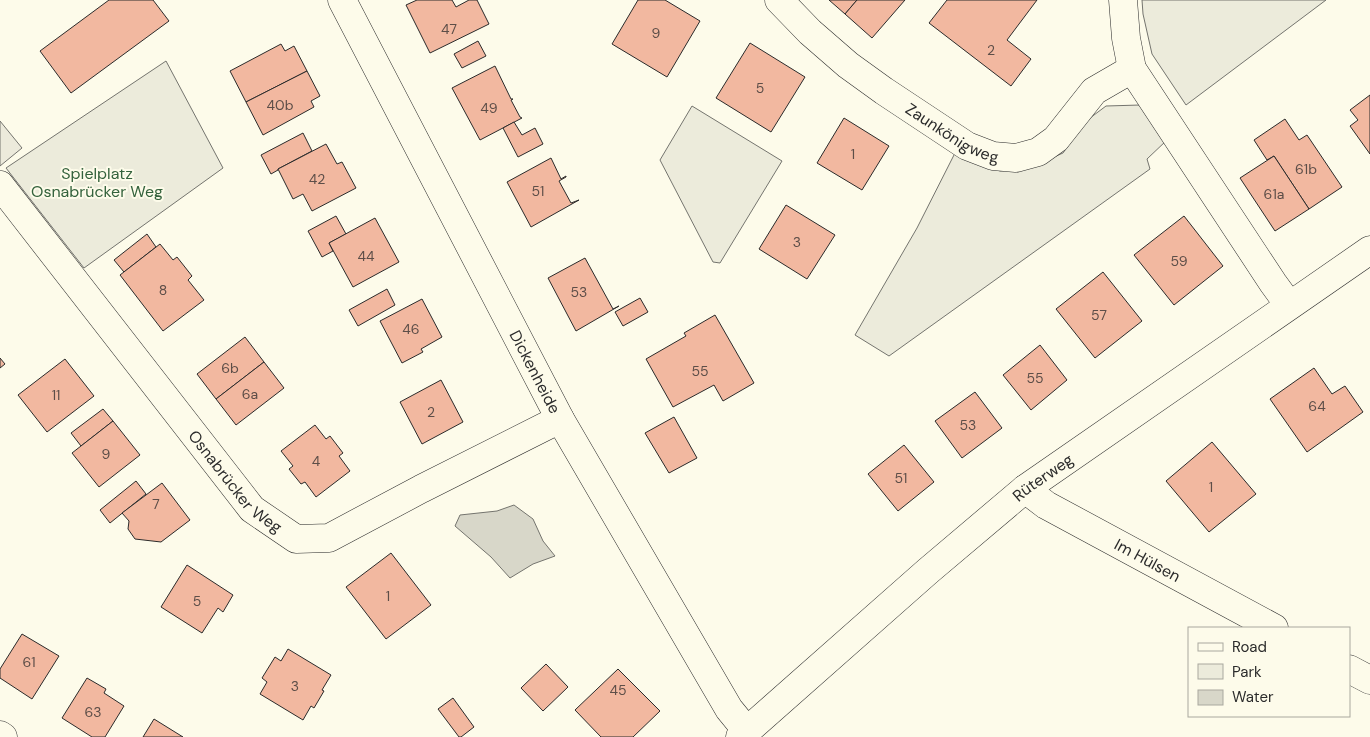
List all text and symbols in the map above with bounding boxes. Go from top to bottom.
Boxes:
house number: 47 [441,20,457,38]
house number: 9 [652,24,661,42]
house number: 2 [987,41,995,59]
house number: 5 [756,79,764,97]
house number: 40b [267,96,294,114]
street label: Zaunkönigweg [902,98,1000,167]
house number: 49 [480,99,498,117]
house number: 1 [851,145,855,163]
house number: 61b [1295,160,1317,178]
park label: Spielplatz Osnabrücker Weg [31,163,163,202]
house number: 42 [309,170,325,188]
house number: 51 [532,182,544,200]
house number: 61a [1264,185,1284,203]
house number: 3 [793,233,801,251]
house number: 44 [358,247,375,265]
house number: 59 [1171,252,1188,270]
house number: 8 [159,281,167,299]
house number: 53 [571,283,587,301]
house number: 57 [1091,306,1107,324]
house number: 46 [402,320,420,338]
street label: Dickenheide [505,326,566,417]
house number: 6b [221,359,239,377]
house number: 55 [691,362,709,380]
house number: 55 [1026,369,1044,387]
house number: 6a [242,385,258,403]
house number: 11 [52,386,60,404]
house number: 64 [1308,397,1326,415]
house number: 2 [427,403,435,421]
house number: 53 [960,416,976,434]
street label: Osnabrücker Weg [184,426,287,537]
house number: 9 [102,445,111,463]
street label: Rüterweg [1008,448,1077,506]
house number: 4 [312,452,321,470]
house number: 51 [895,469,907,487]
house number: 1 [1209,478,1213,496]
house number: 7 [152,495,160,513]
street label: Im Hülsen [1111,533,1185,586]
house number: 1 [386,587,390,605]
house number: 5 [193,592,201,610]
legend [1188,627,1350,717]
text: Road [1232,637,1267,657]
house number: 61 [22,653,36,671]
text: Park [1232,662,1262,682]
house number: 3 [291,677,299,695]
house number: 45 [609,681,627,699]
text: Water [1232,687,1274,707]
house number: 63 [84,703,102,721]

